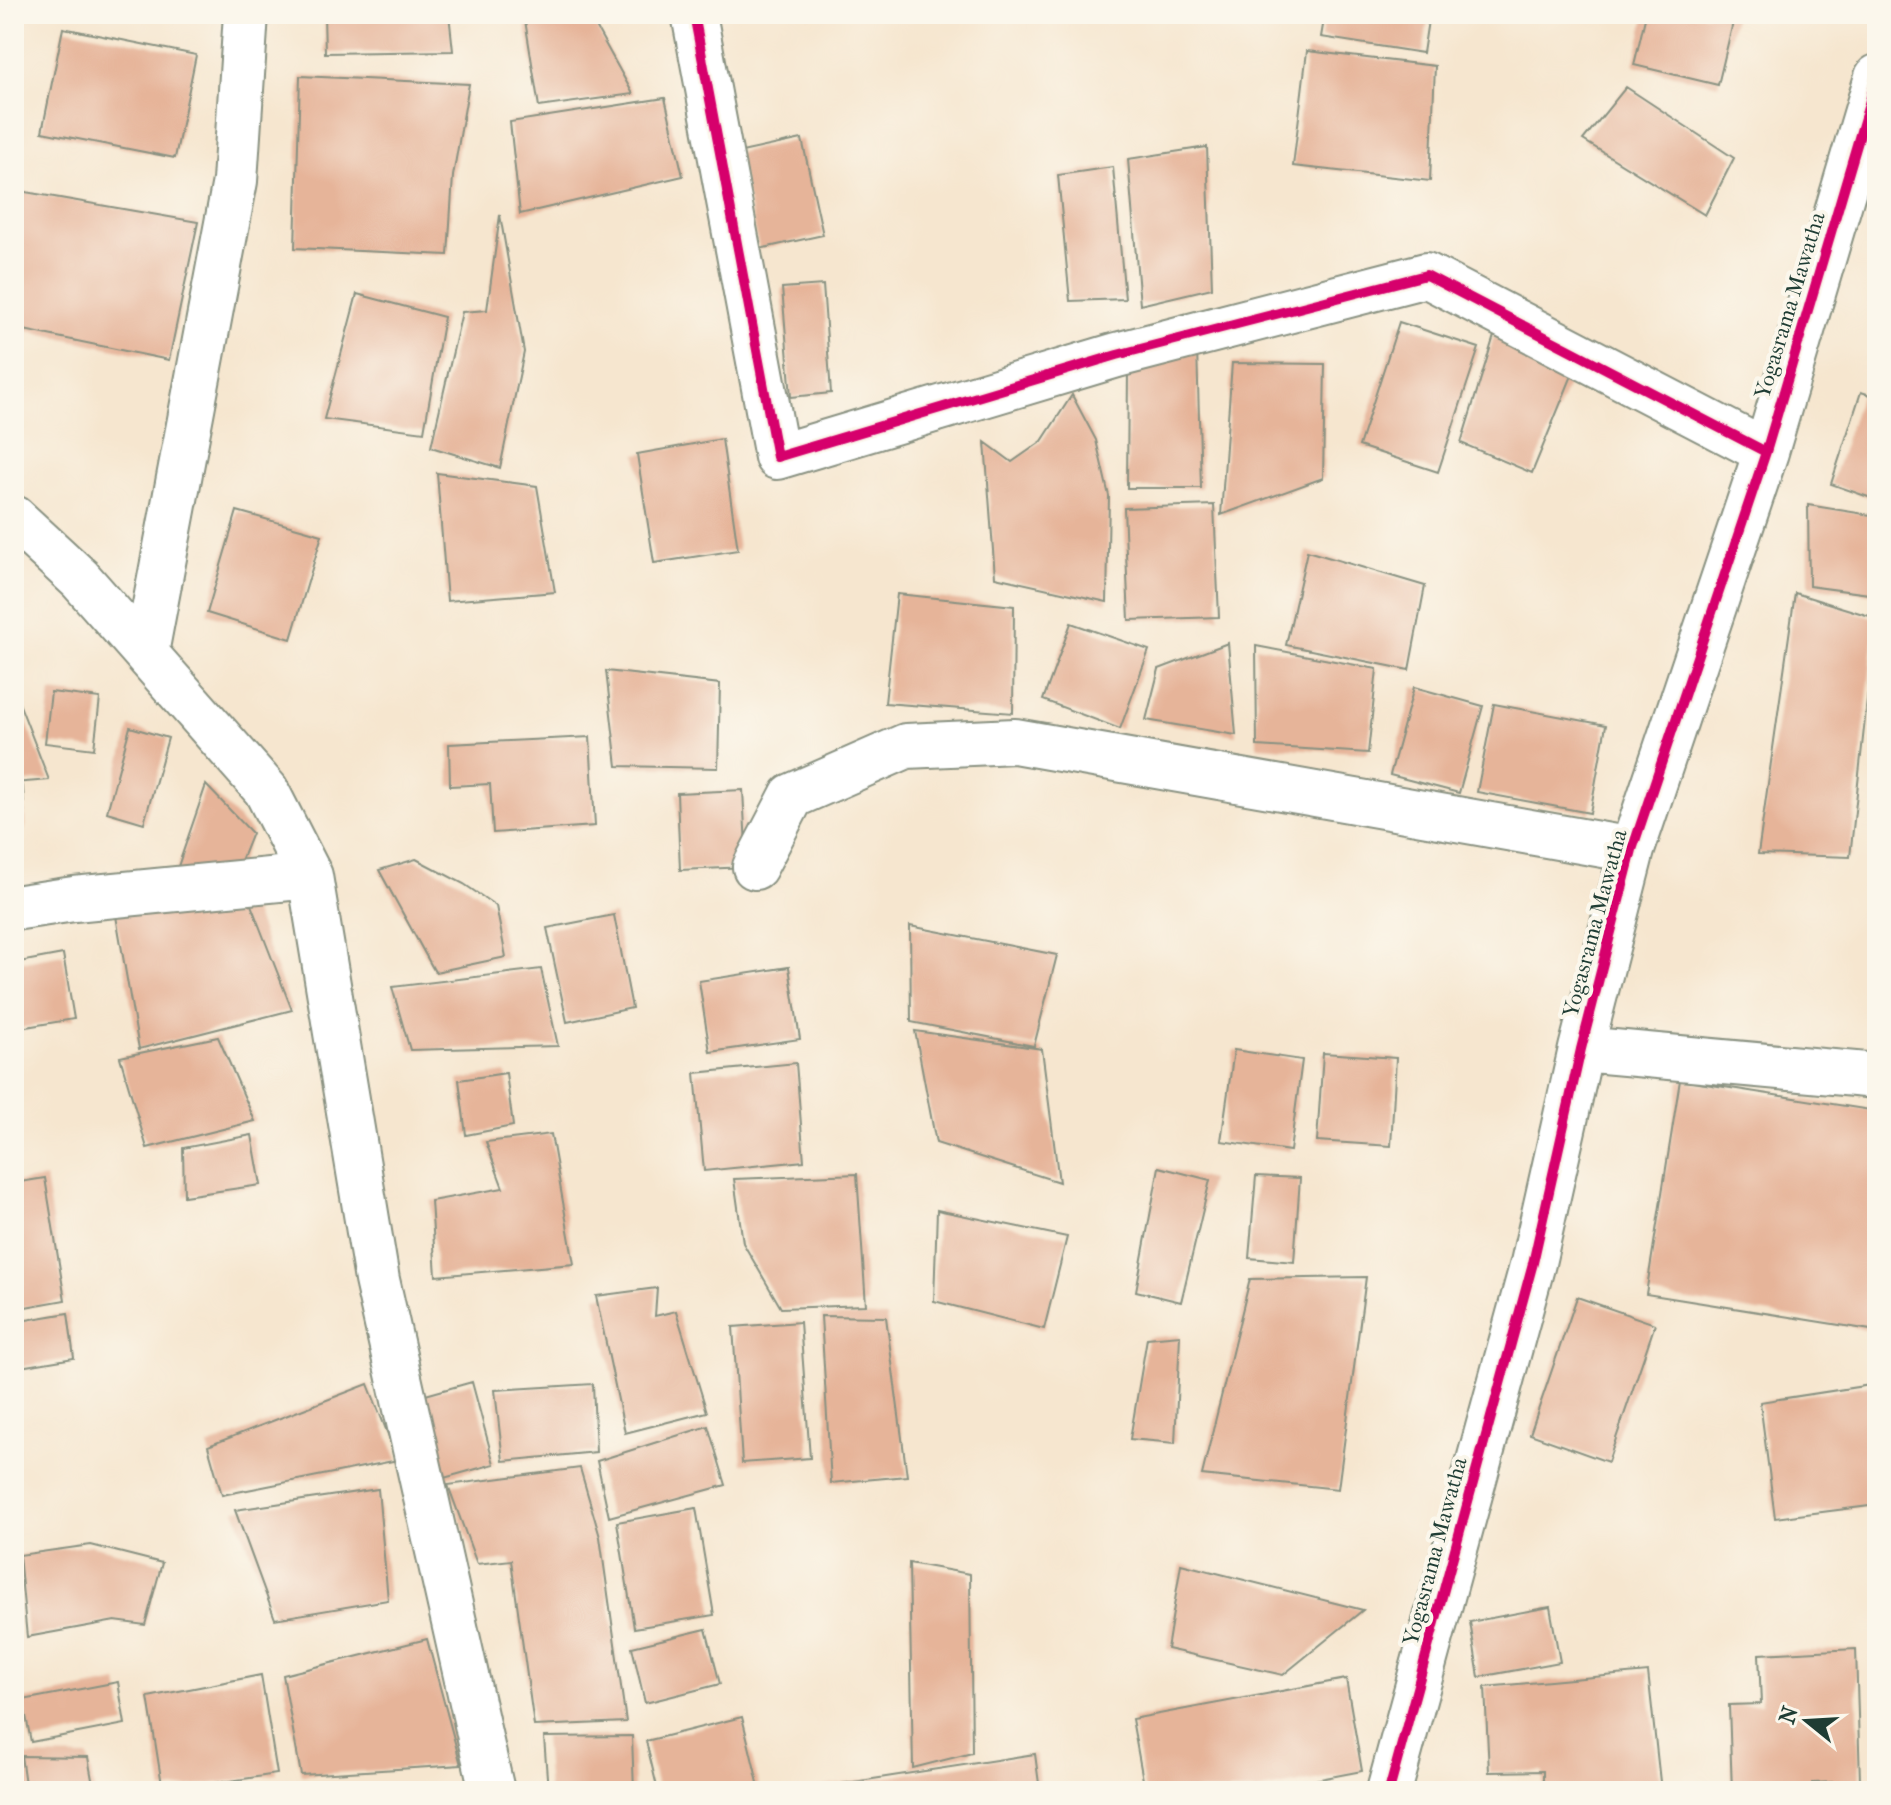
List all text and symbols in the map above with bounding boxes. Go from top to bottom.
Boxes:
street label: Yogasrama Mawatha [1749,208,1831,403]
street label: Yogasrama Mawatha [1557,826,1633,1021]
street label: Yogasrama Mawatha [1397,1454,1473,1649]
north arrow [1767,1681,1847,1761]
text: N [1774,1703,1804,1727]

